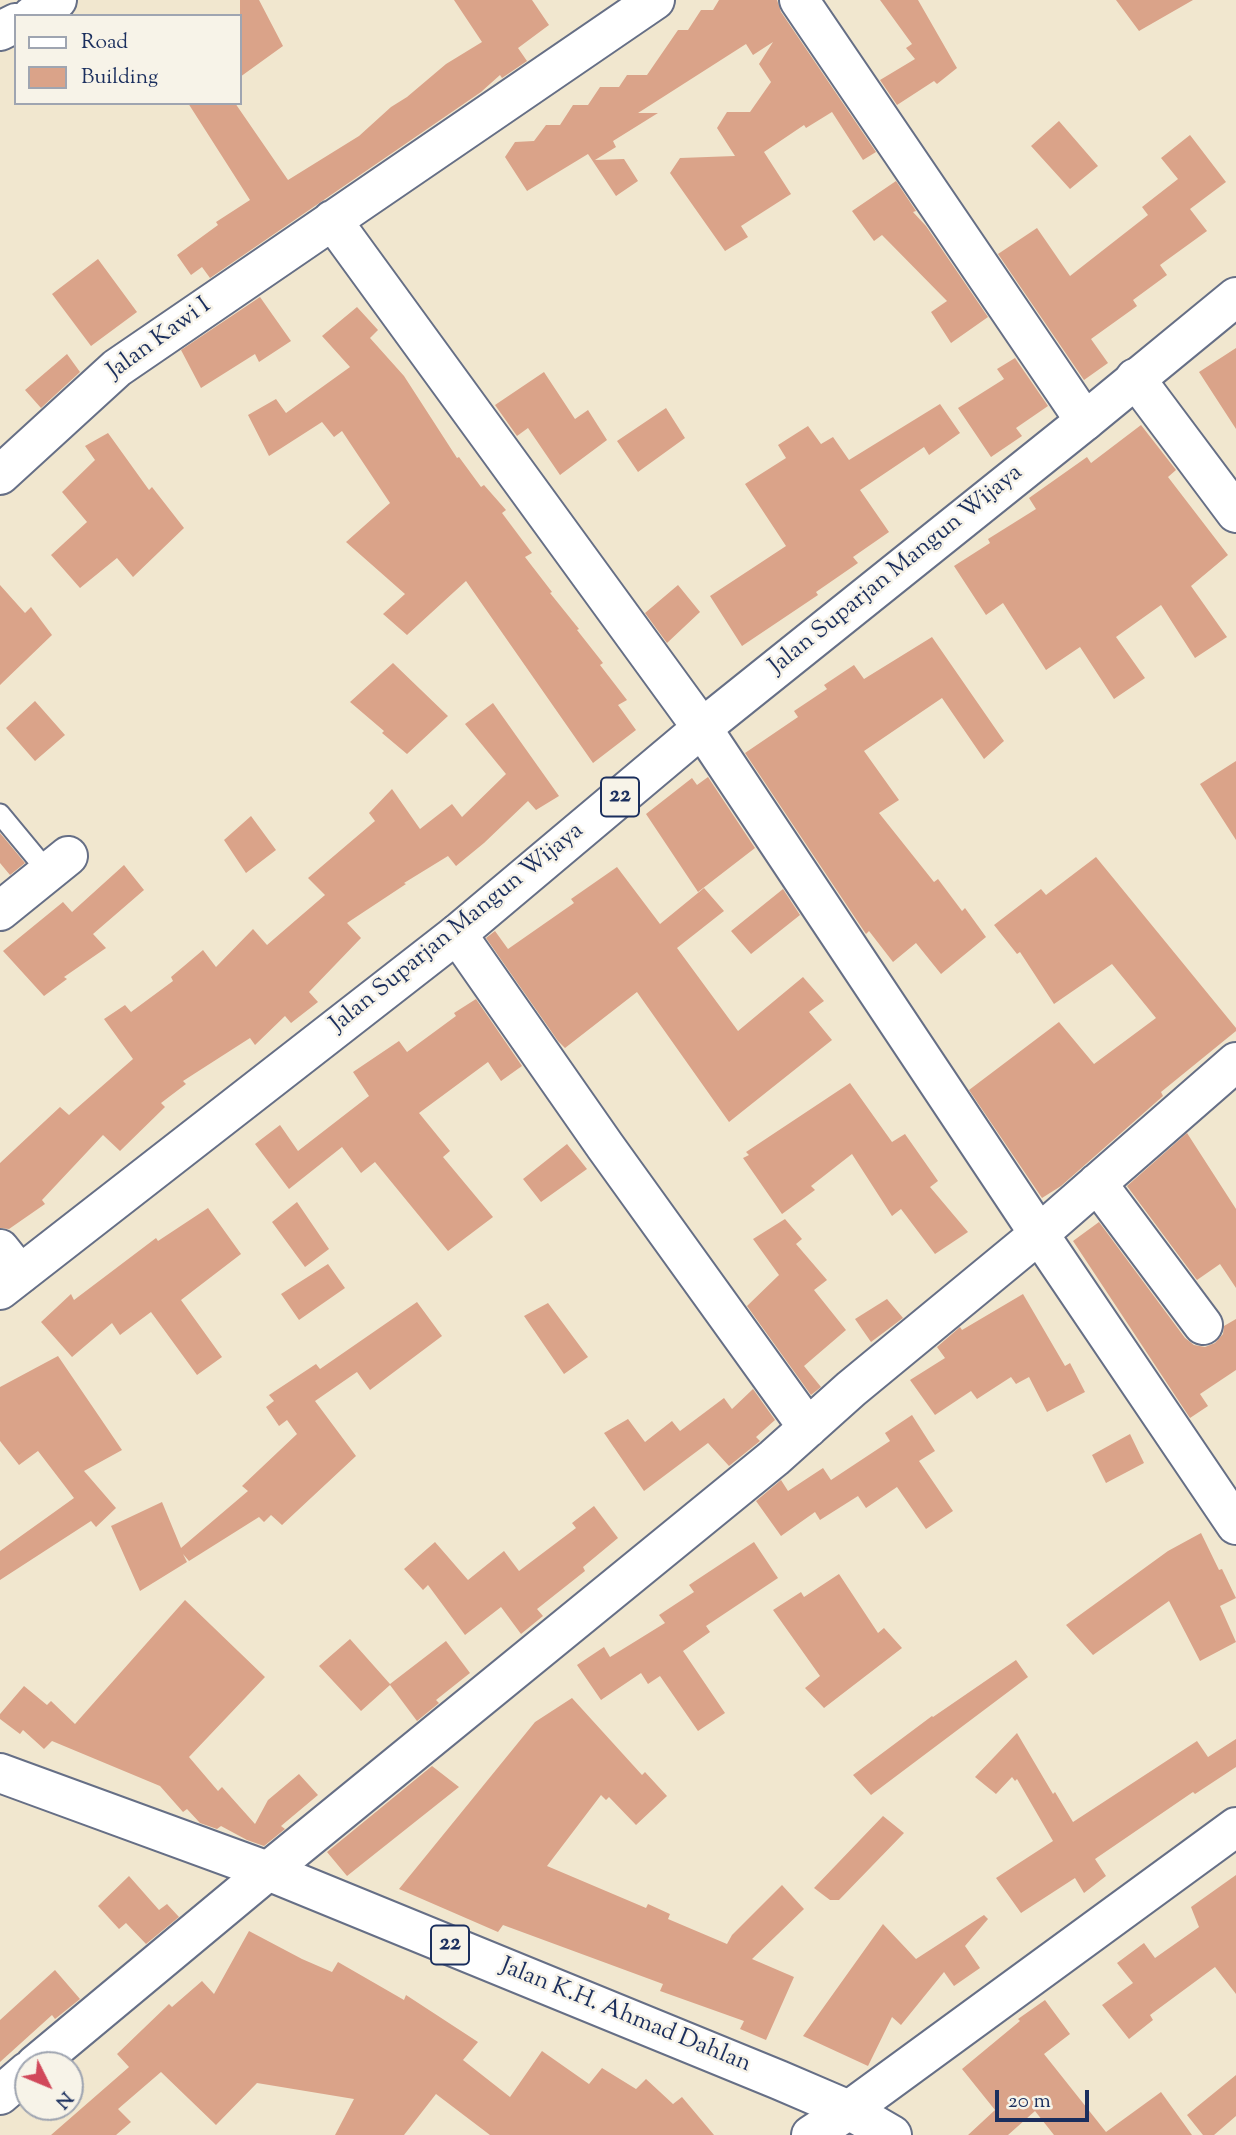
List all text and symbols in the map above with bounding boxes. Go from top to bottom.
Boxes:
legend [14,14,242,105]
text: Road [81,28,128,58]
text: Building [81,63,158,93]
street label: Jalan Kawi I [103,293,217,387]
street label: Jalan Suparjan Mangun Wijaya [764,460,1030,682]
road number: 22 [601,778,639,817]
street label: Jalan Suparjan Mangun Wijaya [325,818,591,1040]
road number: 22 [431,1926,469,1964]
street label: Jalan K.H. Ahmad Dahlan [496,1954,754,2080]
north arrow [14,2051,84,2121]
scale bar [998,2076,1092,2120]
text: N [48,2085,78,2114]
text: 20 m [1008,2087,1051,2117]

